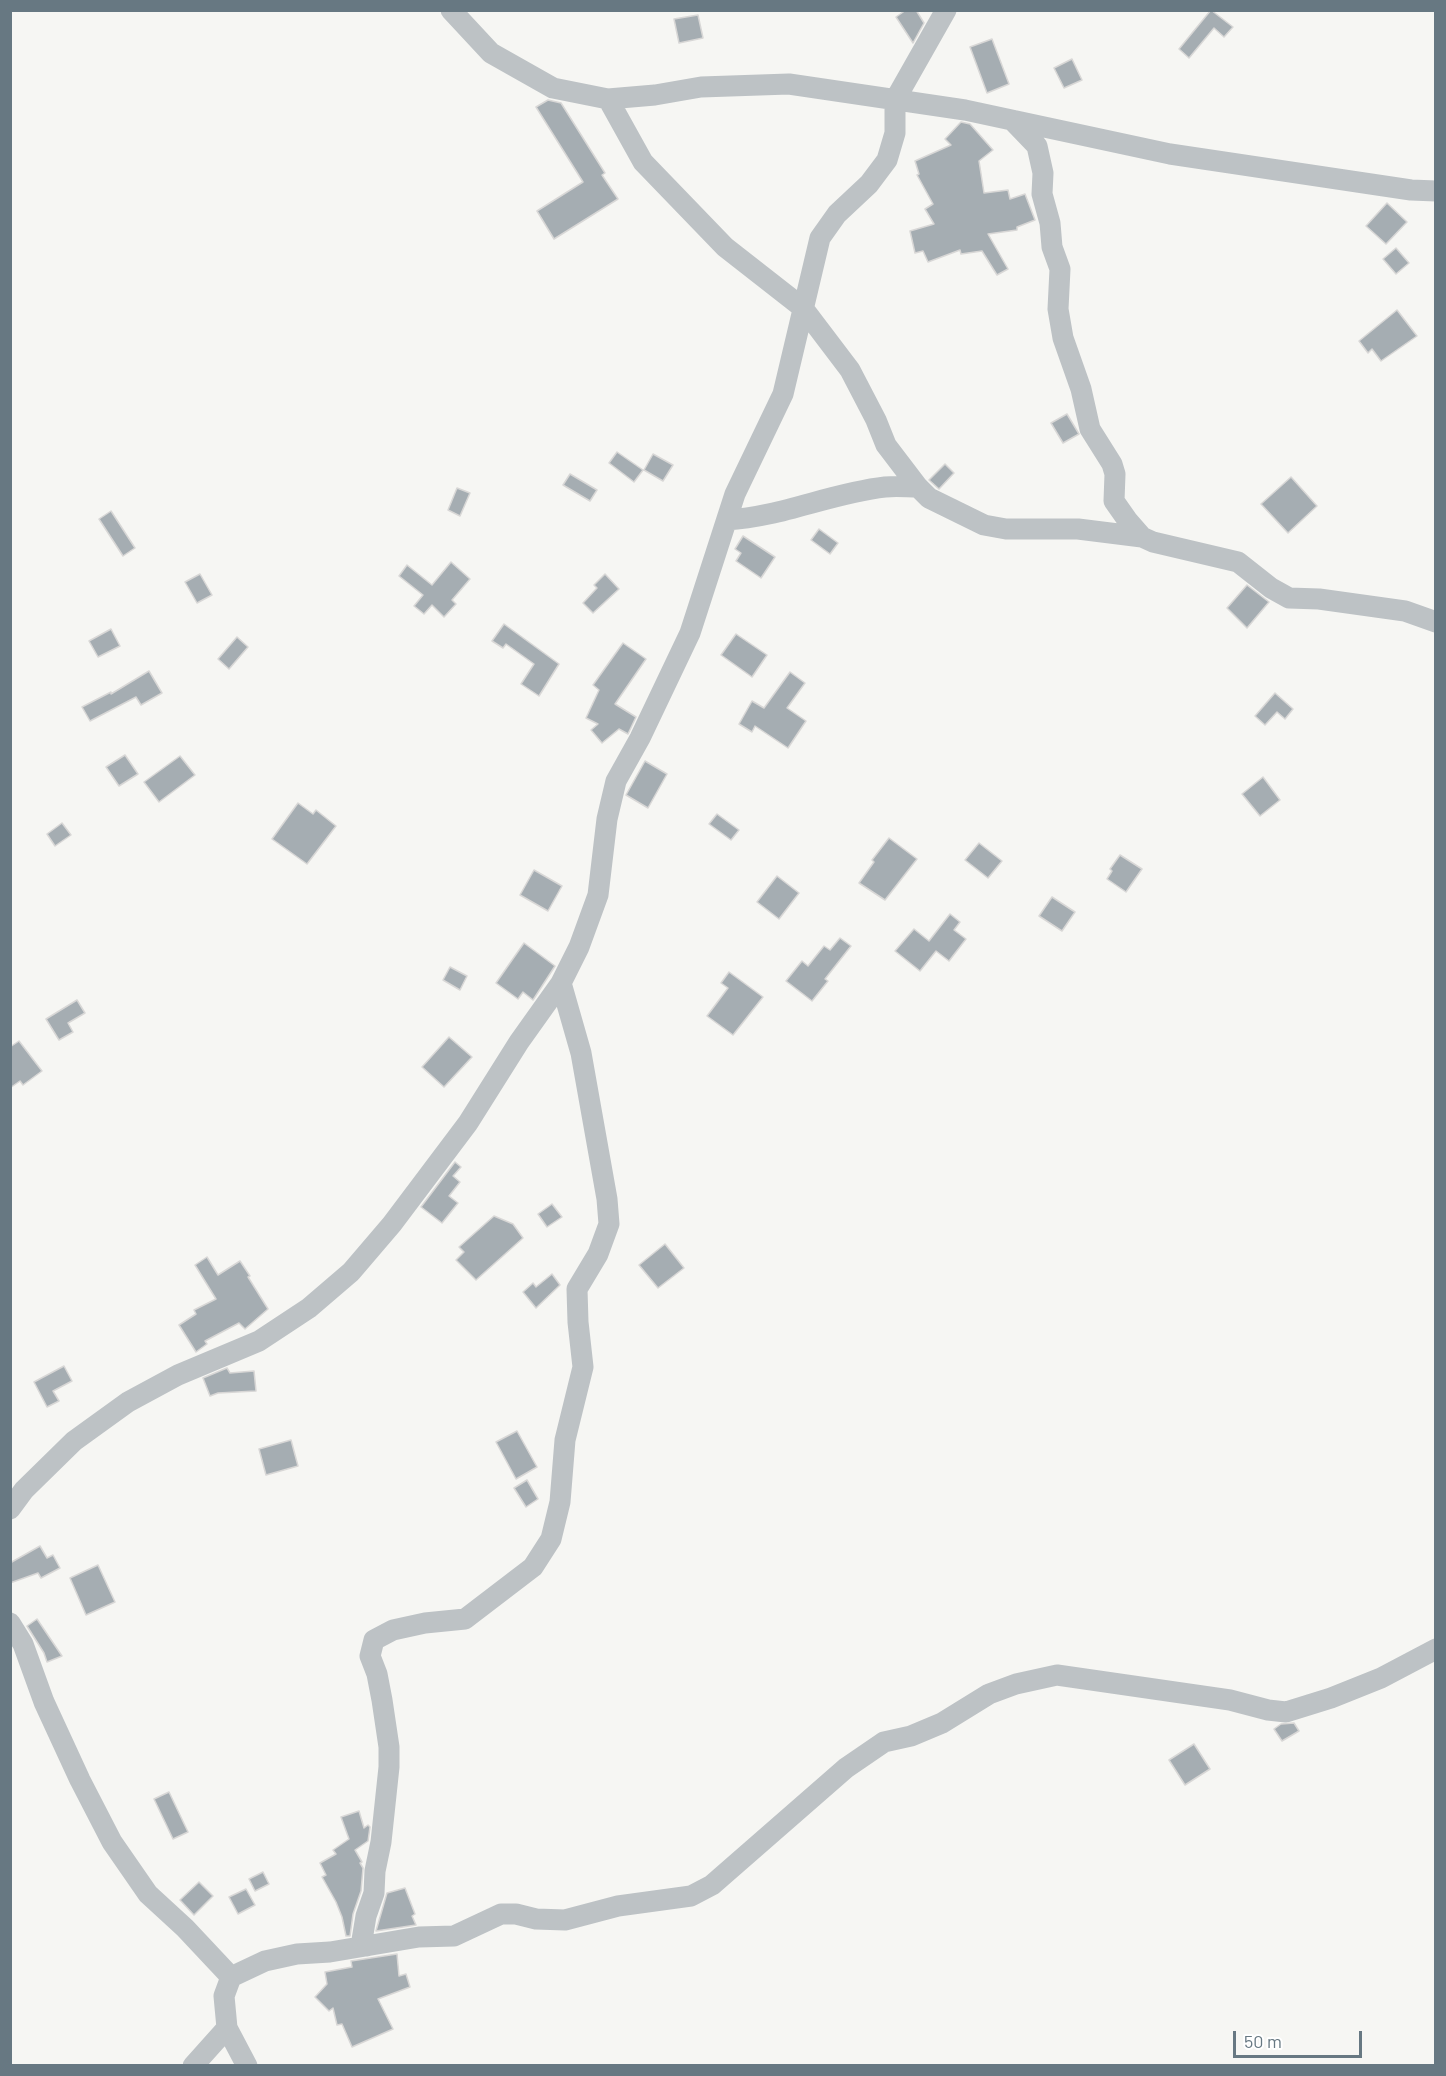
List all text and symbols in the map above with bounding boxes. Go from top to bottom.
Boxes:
scale bar [1236,2019,1365,2057]
text: 50 m [1244,2030,1282,2052]

